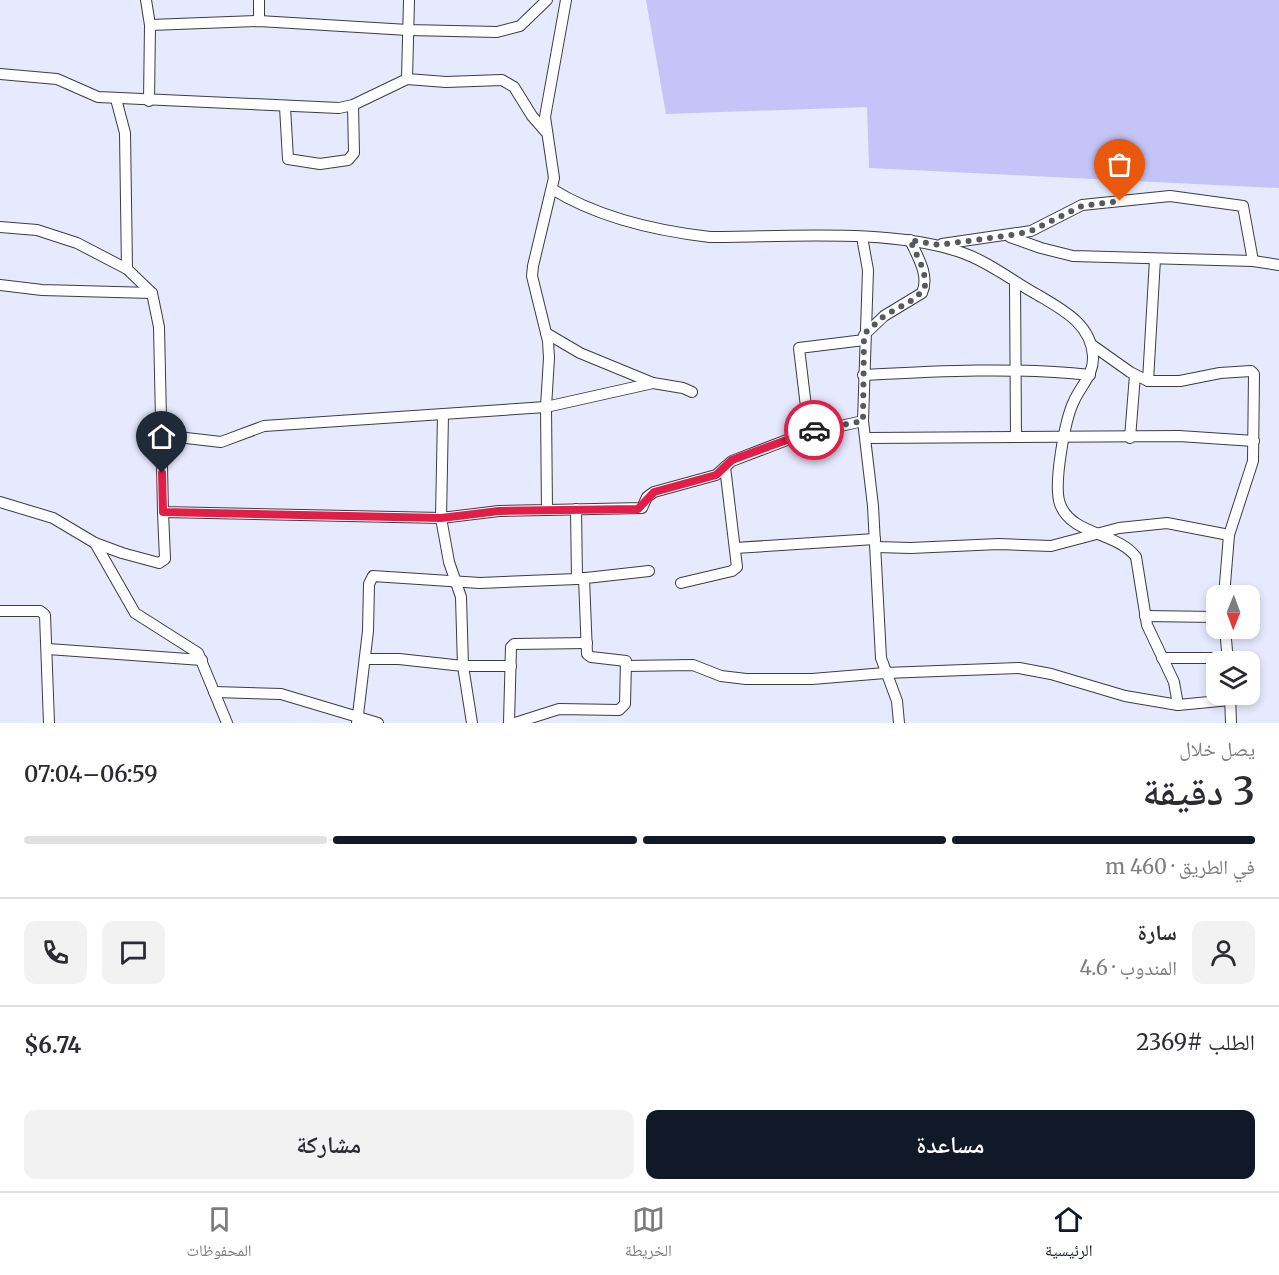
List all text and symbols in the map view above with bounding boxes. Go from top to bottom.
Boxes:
pin [1094,139,1145,201]
icon: bag [1103,148,1136,181]
courier [784,400,844,460]
pin [136,411,187,473]
icon: car [798,414,831,447]
icon: home [145,420,178,453]
north arrow [1206,585,1260,639]
map controls [1206,585,1260,705]
button: layers [1206,651,1260,705]
text: يصل خلال [1179,736,1255,761]
text: 06:59–07:04 [24,760,158,788]
text: 3 دقيقة [1142,767,1255,816]
text: في الطريق · 460 m [1105,854,1255,879]
text: سارة [1138,918,1177,946]
button: phone [24,921,87,984]
button: chat [102,921,165,984]
button: person [1192,921,1255,984]
text: المندوب · 4.6 [1079,955,1177,980]
text: الطلب #2369 [1136,1028,1255,1056]
text: $6.74 [24,1031,81,1059]
button: مشاركة [24,1110,634,1179]
button: مساعدة [646,1110,1255,1179]
tab: المحفوظات [187,1203,252,1266]
tab: الخريطة [625,1203,672,1266]
tab: الرئيسية [1045,1203,1092,1266]

